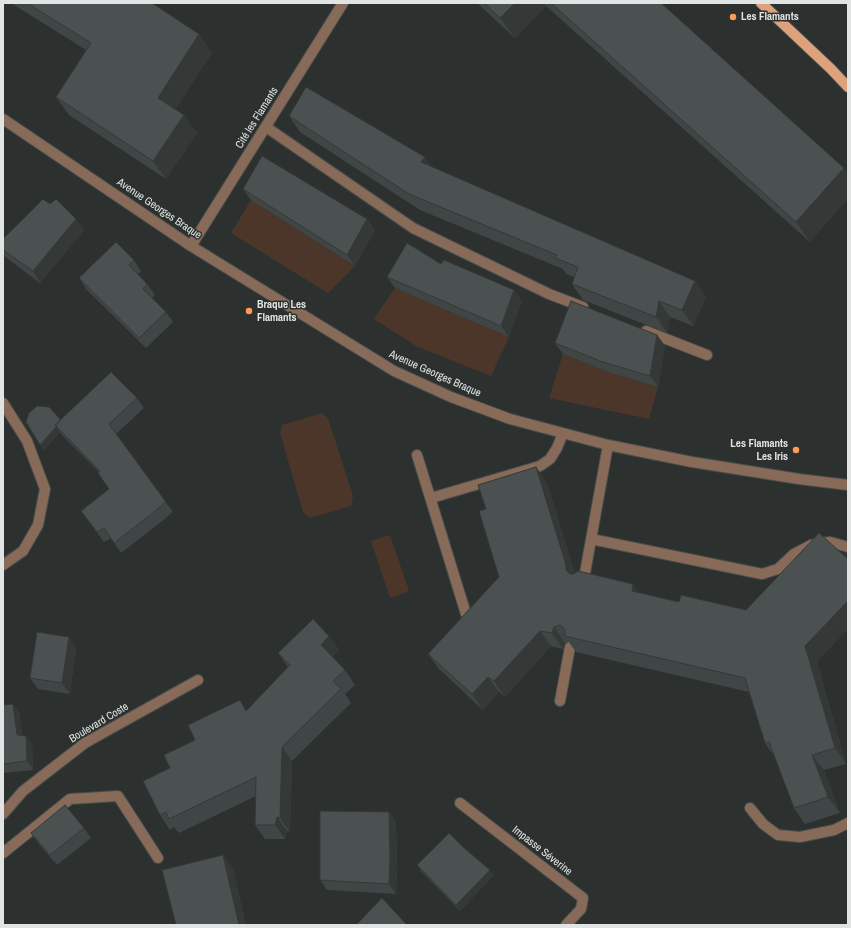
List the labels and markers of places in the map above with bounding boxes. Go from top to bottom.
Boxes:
place label: Les Flamants [741,10,799,24]
marker: Les Flamants [728,12,738,22]
place label: Braque Les Flamants [257,298,306,324]
marker: Braque Les Flamants [244,306,254,316]
place label: Les Flamants Les Iris [730,437,788,463]
marker: Les Flamants Les Iris [791,445,801,455]

